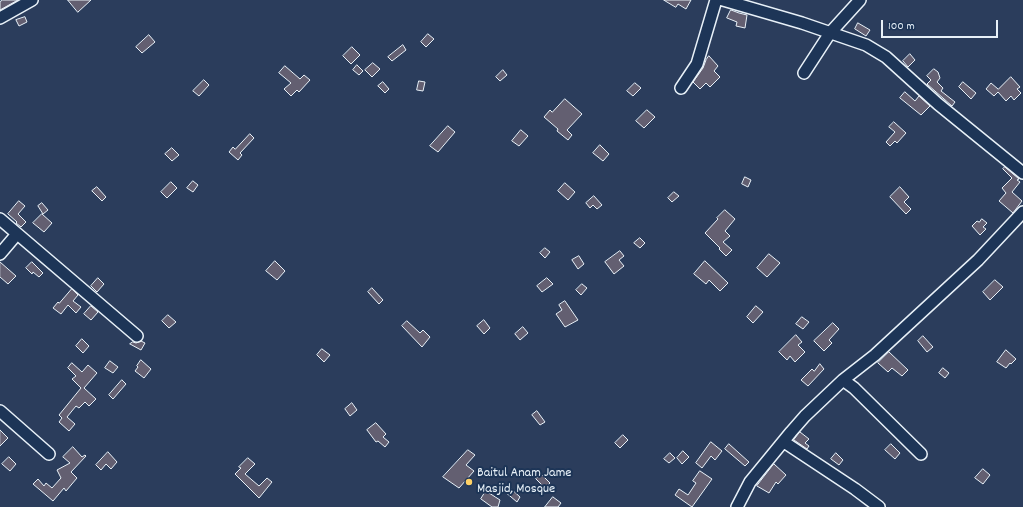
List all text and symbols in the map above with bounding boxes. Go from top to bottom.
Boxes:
scale bar [883,12,1000,38]
text: 100 m [888,18,915,35]
place label: Baitul Anam Jame Masjid, Mosque [477,466,571,498]
marker: Baitul Anam Jame Masjid, Mosque [464,477,474,487]

